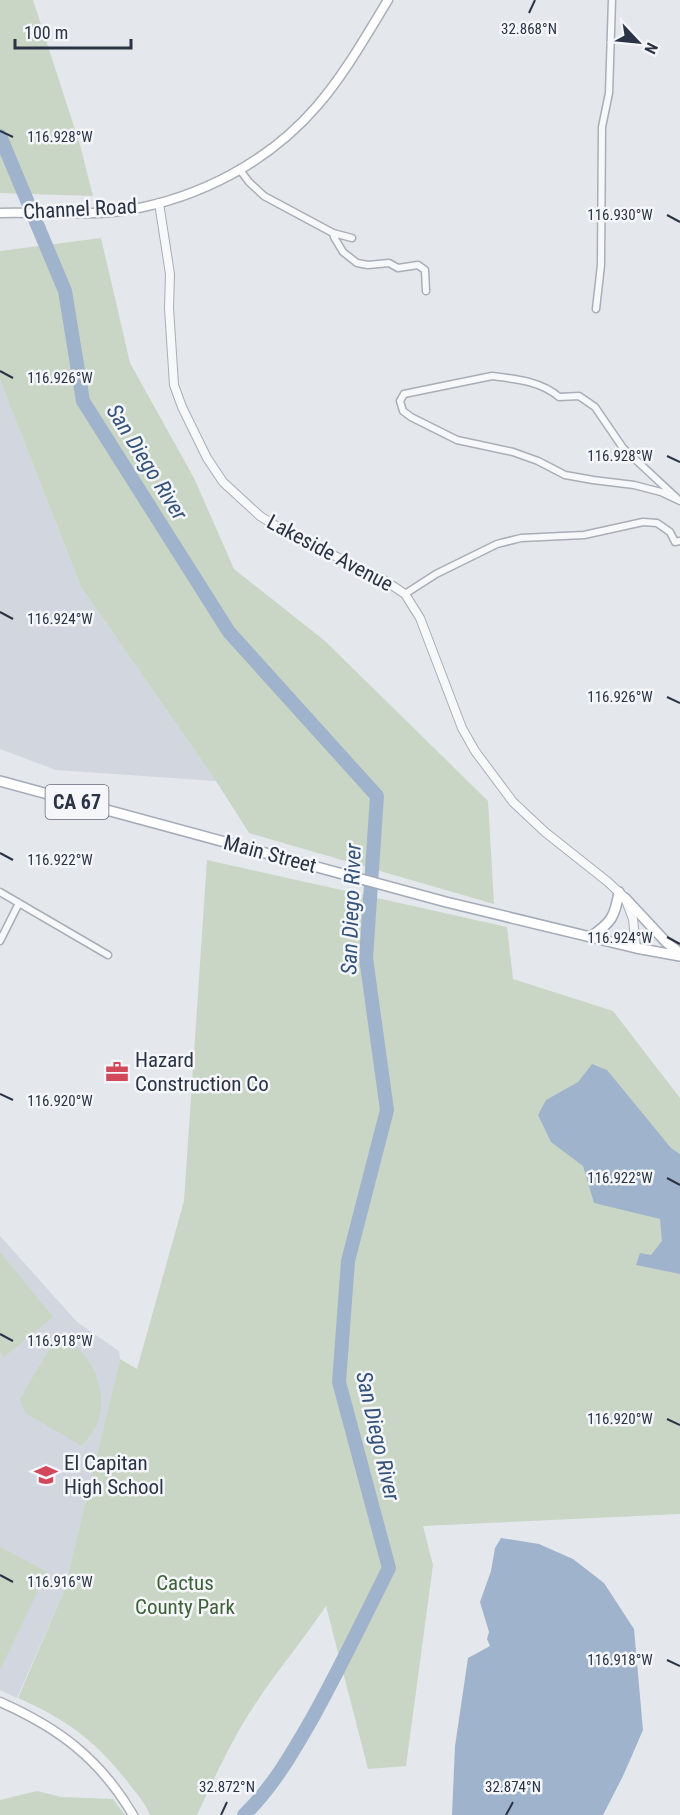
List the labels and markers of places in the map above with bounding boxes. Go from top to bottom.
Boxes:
place label: Hazard Construction Co [135,1048,269,1096]
office icon: Hazard Construction Co [104,1059,130,1085]
place label: El Capitan High School [64,1451,164,1499]
school or university icon: El Capitan High School [33,1462,59,1488]

